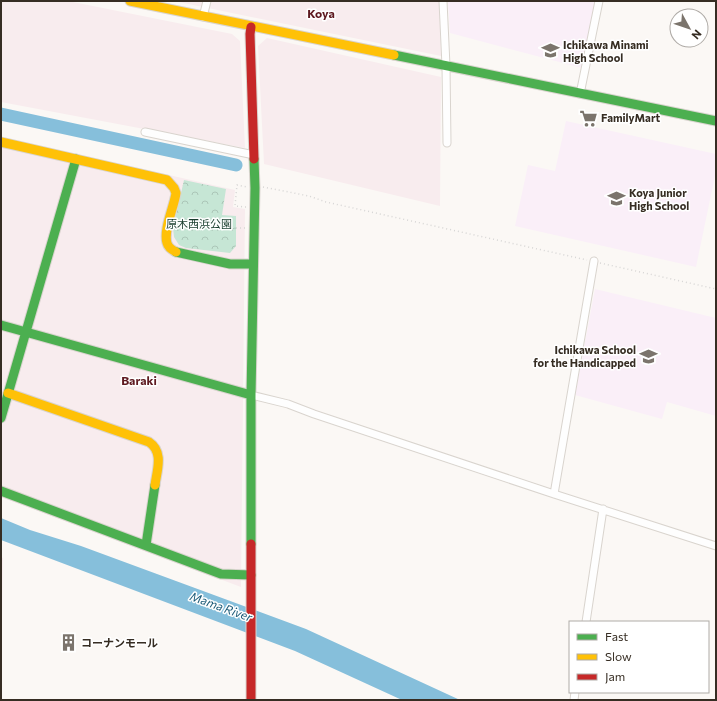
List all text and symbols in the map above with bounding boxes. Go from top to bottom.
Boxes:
district label: Koya [307,6,335,20]
north arrow [669,8,709,48]
text: N [689,27,705,42]
place label: Ichikawa Minami High School [563,38,649,64]
school or university icon: Ichikawa Minami High School [540,41,560,61]
supermarket icon: FamilyMart [578,108,598,128]
place label: FamilyMart [601,111,660,124]
place label: Koya Junior High School [629,186,689,212]
school or university icon: Koya Junior High School [606,189,626,209]
park label: 原木西浜公園 [166,217,232,230]
place label: Ichikawa School for the Handicapped [533,343,636,369]
school or university icon: Ichikawa School for the Handicapped [639,346,659,366]
district label: Baraki [121,373,157,387]
water label: Mama River [188,588,255,624]
legend [569,621,709,693]
text: Fast [605,629,628,643]
building icon: コーナンモール [58,633,78,653]
place label: コーナンモール [81,636,158,649]
text: Slow [605,649,632,663]
text: Jam [605,669,625,684]

